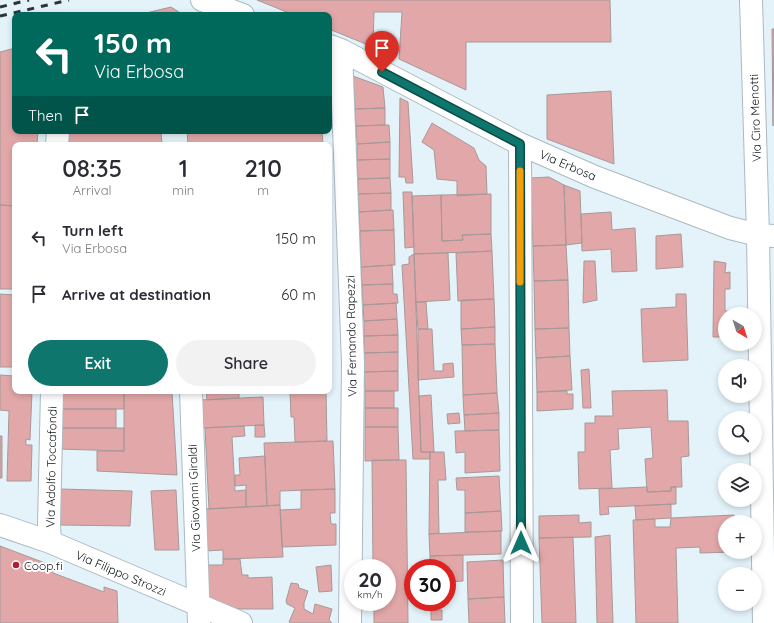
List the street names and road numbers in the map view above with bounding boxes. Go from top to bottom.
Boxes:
street label: Via Ciro Menotti [746,74,764,162]
street label: Via Erbosa [537,146,599,184]
street label: Via Fernando Rapezzi [342,275,360,397]
street label: Via Adolfo Toccafondi [42,406,60,528]
street label: Via Giovanni Giraldi [185,444,203,552]
street label: Via Filippo Strozzi [73,547,169,599]

